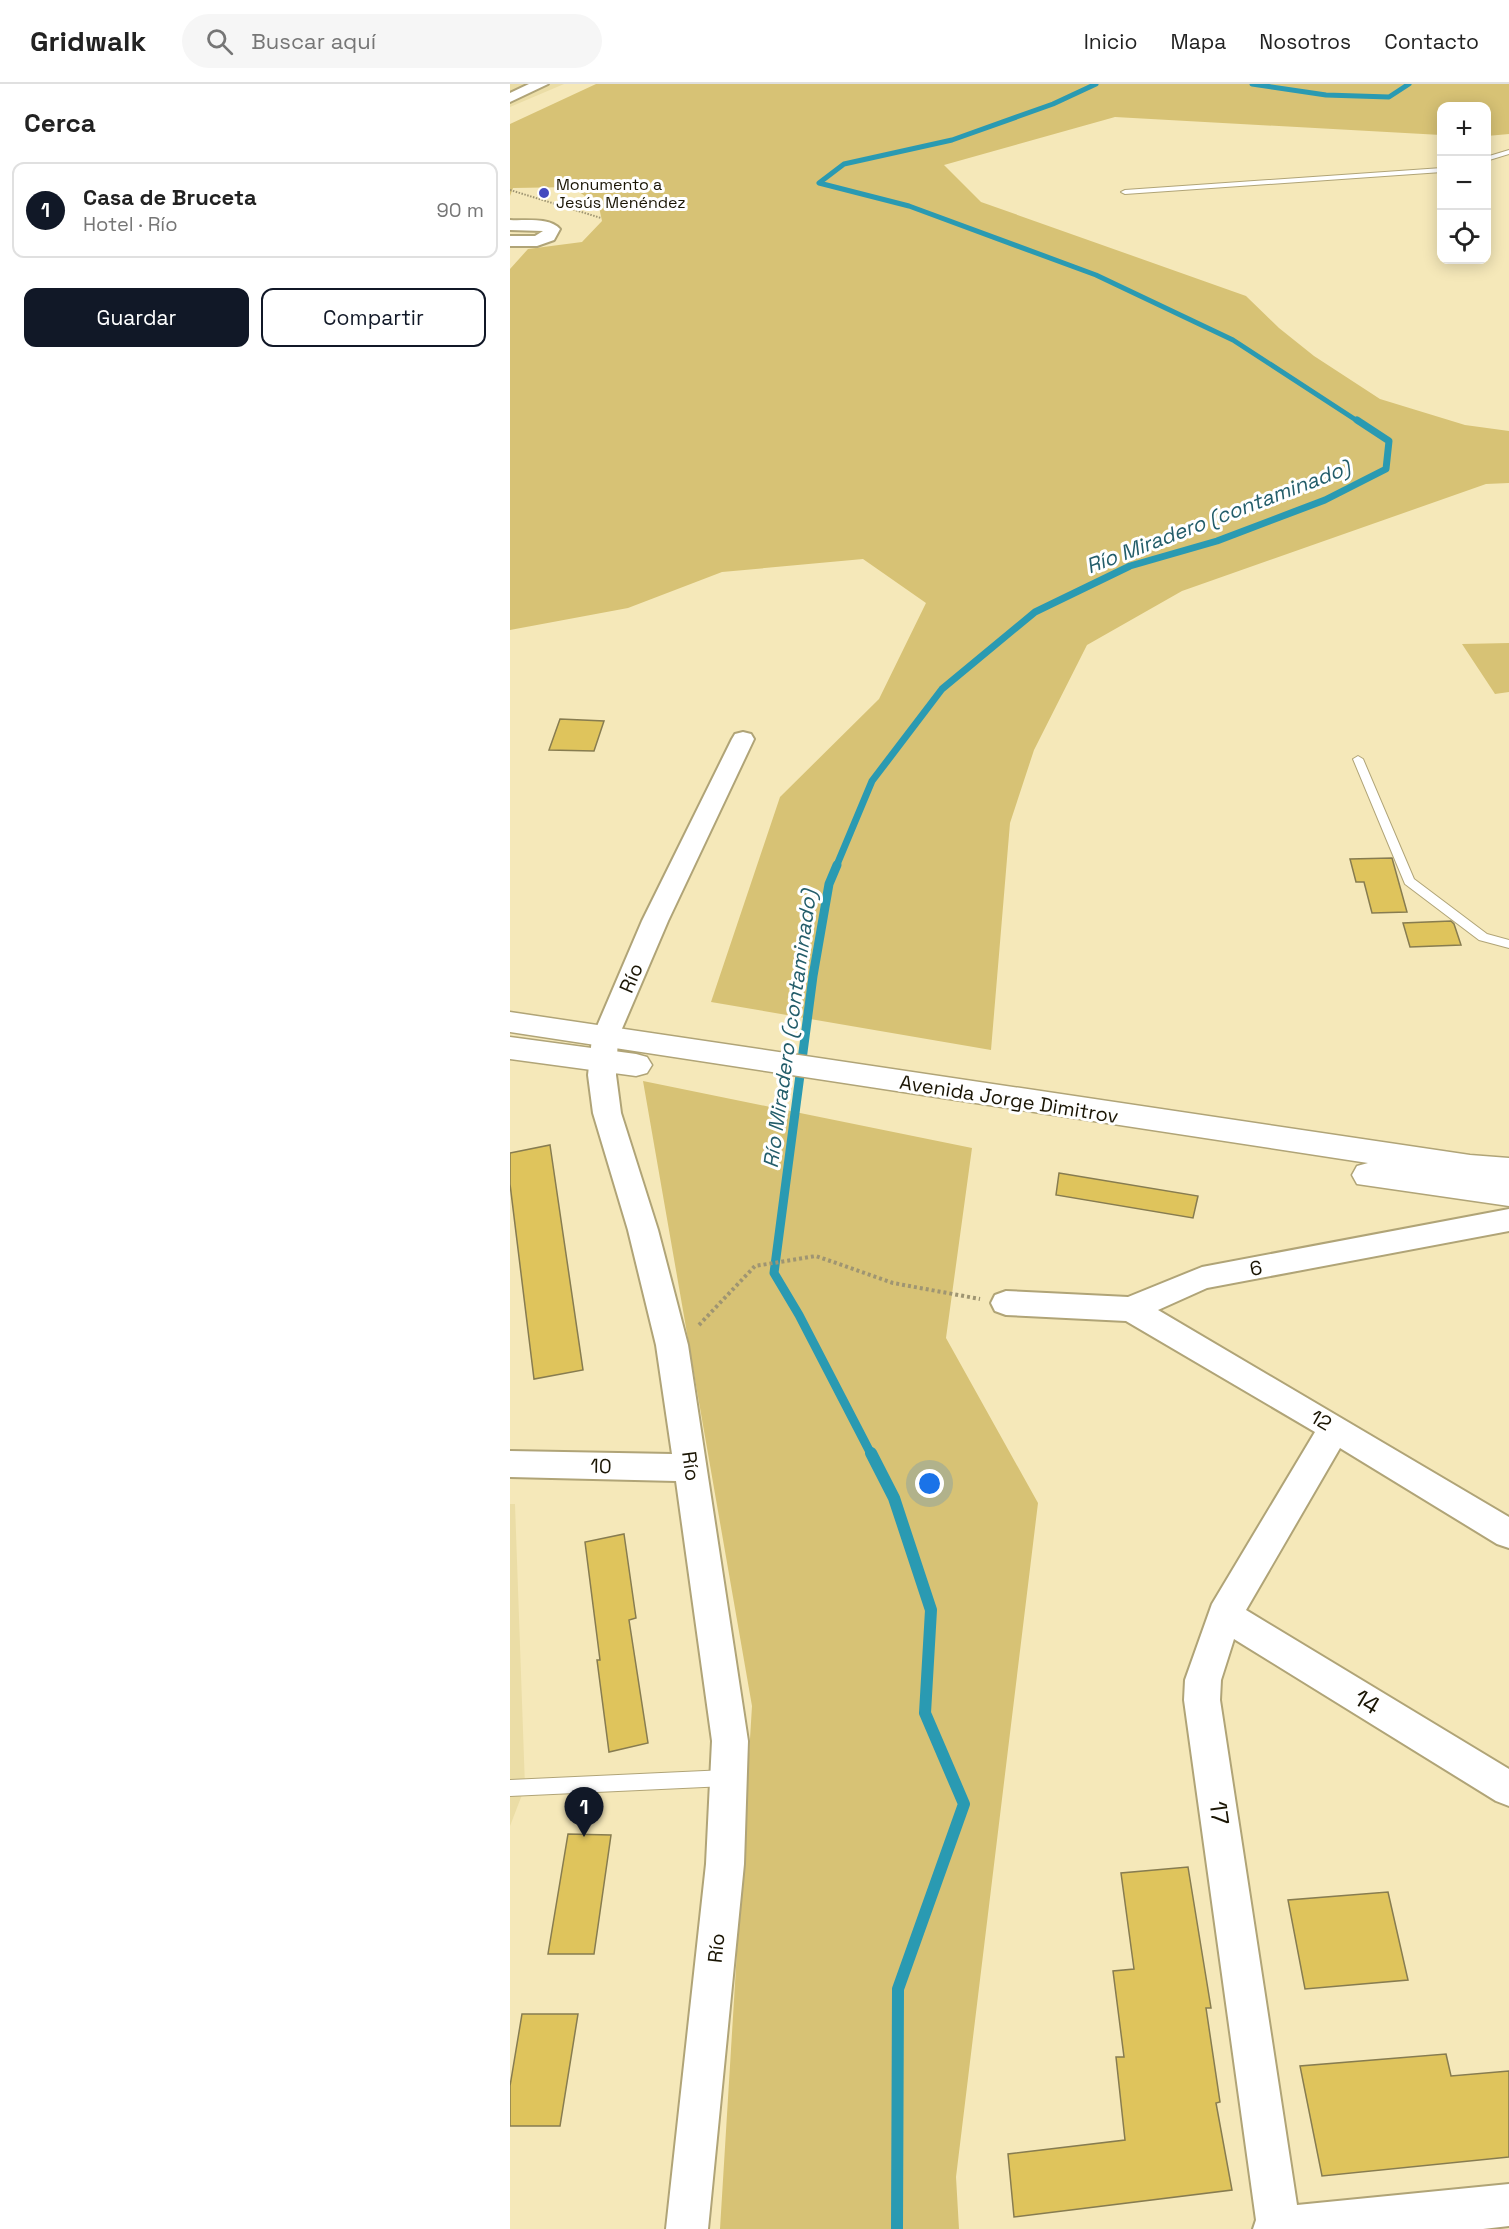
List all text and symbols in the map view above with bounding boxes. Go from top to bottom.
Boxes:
search box [182,14,602,68]
text: Gridwalk [30,23,146,59]
icon: search [203,25,236,58]
text: Buscar aquí [251,27,376,55]
text: Inicio [1084,28,1138,55]
text: Mapa [1171,28,1226,55]
text: Nosotros [1259,28,1351,55]
text: Contacto [1384,28,1479,55]
map controls [1437,102,1491,264]
button: + [1437,102,1491,156]
text: Cerca [24,106,96,140]
button: − [1437,156,1491,210]
place label: Monumento a Jesús Menéndez [556,174,686,213]
text: Casa de Bruceta [83,183,257,211]
marker: Monumento a Jesús Menéndez [537,186,551,200]
text: 1 [41,197,50,223]
text: 90 m [437,197,484,223]
button: locate [1437,210,1491,264]
text: Hotel · Río [83,211,178,237]
button: Guardar [24,288,249,347]
button: Compartir [261,288,486,347]
water label: Río Miradero (contaminado) [1082,453,1356,579]
water label: Río Miradero (contaminado) [757,886,823,1170]
street label: Río [613,959,649,997]
street label: Avenida Jorge Dimitrov [898,1069,1120,1129]
street label: 6 [1248,1254,1264,1282]
street label: 12 [1306,1404,1336,1436]
street label: Río [676,1449,706,1483]
street label: 10 [590,1453,612,1479]
your location [915,1469,944,1498]
street label: 14 [1349,1682,1386,1721]
pin: 1 [564,1788,604,1837]
street label: 17 [1203,1799,1236,1827]
street label: Río [702,1932,730,1964]

